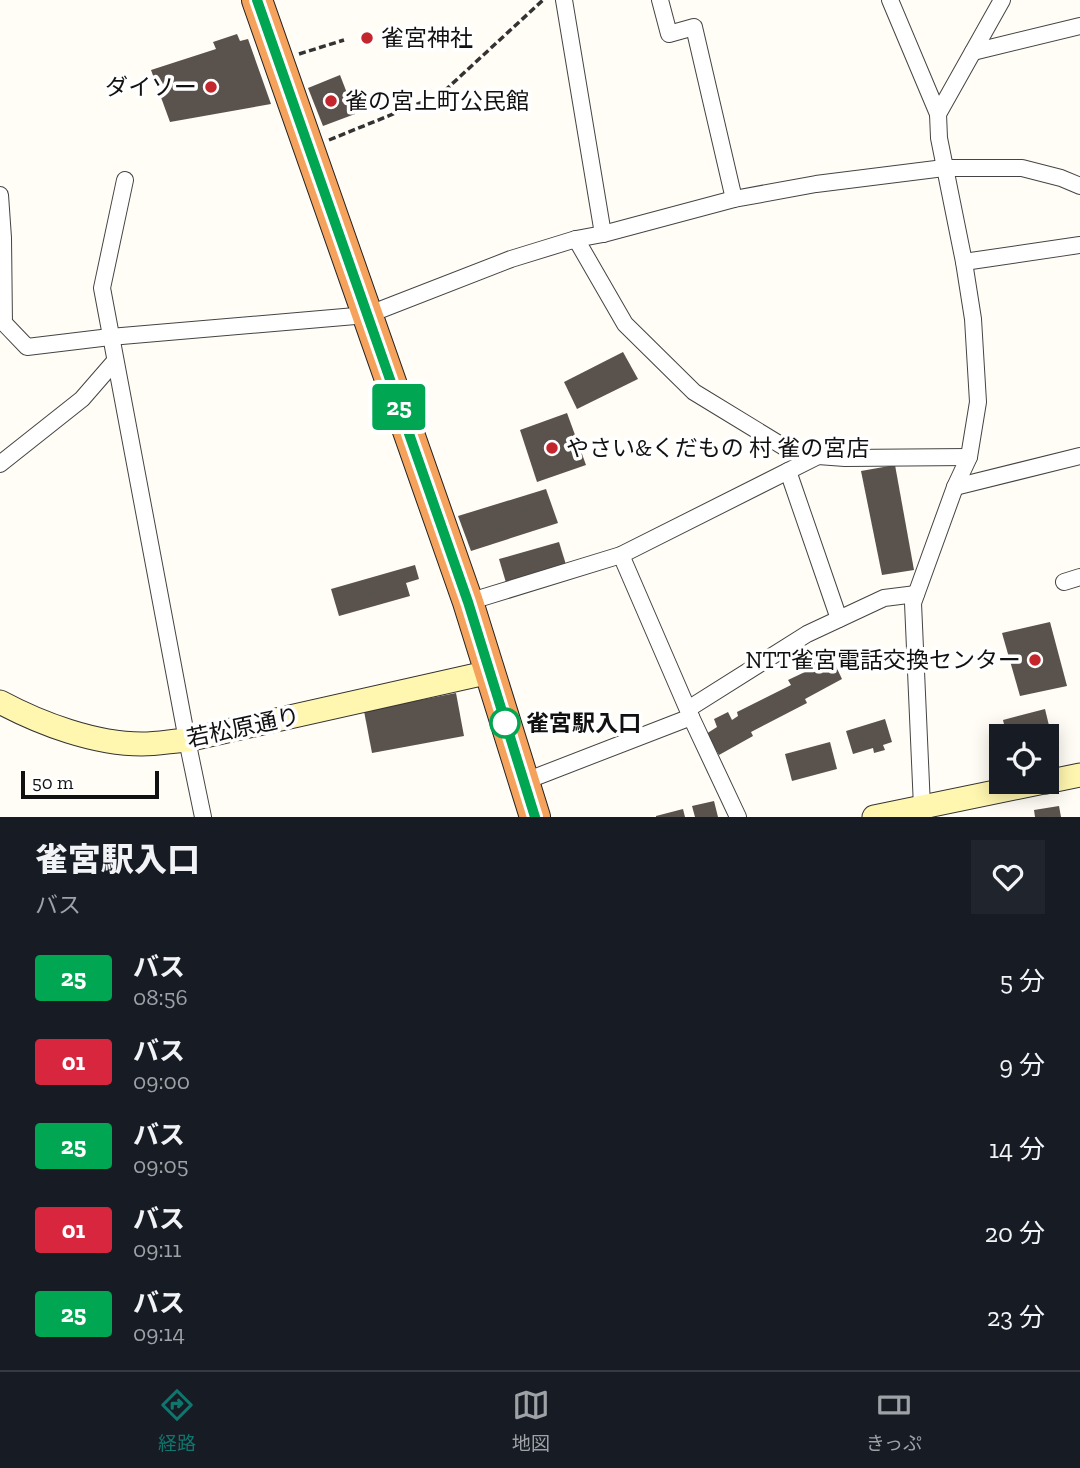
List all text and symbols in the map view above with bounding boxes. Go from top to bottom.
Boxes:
place label: 雀宮神社 [381,24,473,52]
marker: 雀宮神社 [359,30,375,46]
place label: ダイソー [105,73,197,101]
marker: ダイソー [203,79,219,95]
place label: 雀の宮上町公民館 [345,87,529,115]
marker: 雀の宮上町公民館 [323,93,339,109]
line badge: 25 [368,384,430,430]
text: 25 [386,392,412,421]
place label: やさい&くだもの 村 雀の宮店 [566,434,869,462]
marker: やさい&くだもの 村 雀の宮店 [544,440,560,456]
place label: NTT雀宮電話交換センター [746,646,1021,674]
marker: NTT雀宮電話交換センター [1027,652,1043,668]
street label: 若松原通り [184,701,302,753]
marker: 雀宮駅入口 [490,708,520,738]
place label: 雀宮駅入口 [526,709,641,737]
map controls [989,724,1059,794]
button: locate [989,724,1059,794]
scale bar [21,768,159,800]
text: 50 m [32,771,73,794]
text: 雀宮駅入口 [35,840,200,879]
button: heart [971,840,1045,914]
text: バス [35,891,81,919]
text: バス [133,951,185,983]
text: 25 [61,963,86,992]
text: 5 分 [1000,965,1045,997]
text: 08:56 [133,983,188,1011]
text: バス [133,1035,185,1067]
text: 01 [62,1047,85,1076]
text: 9 分 [999,1049,1045,1081]
text: 09:00 [133,1067,190,1095]
text: バス [133,1119,185,1151]
text: 25 [61,1131,86,1160]
text: 14 分 [989,1133,1045,1165]
text: 09:05 [133,1151,189,1179]
text: バス [133,1203,185,1235]
text: 01 [62,1215,85,1244]
text: 20 分 [985,1217,1045,1249]
text: 09:11 [133,1235,181,1263]
text: バス [133,1287,185,1319]
text: 25 [61,1299,86,1328]
text: 23 分 [987,1301,1045,1333]
text: 09:14 [133,1319,185,1347]
tab: 経路 [158,1386,196,1455]
tab: 地図 [512,1386,550,1455]
tab: きっぷ [866,1386,922,1455]

